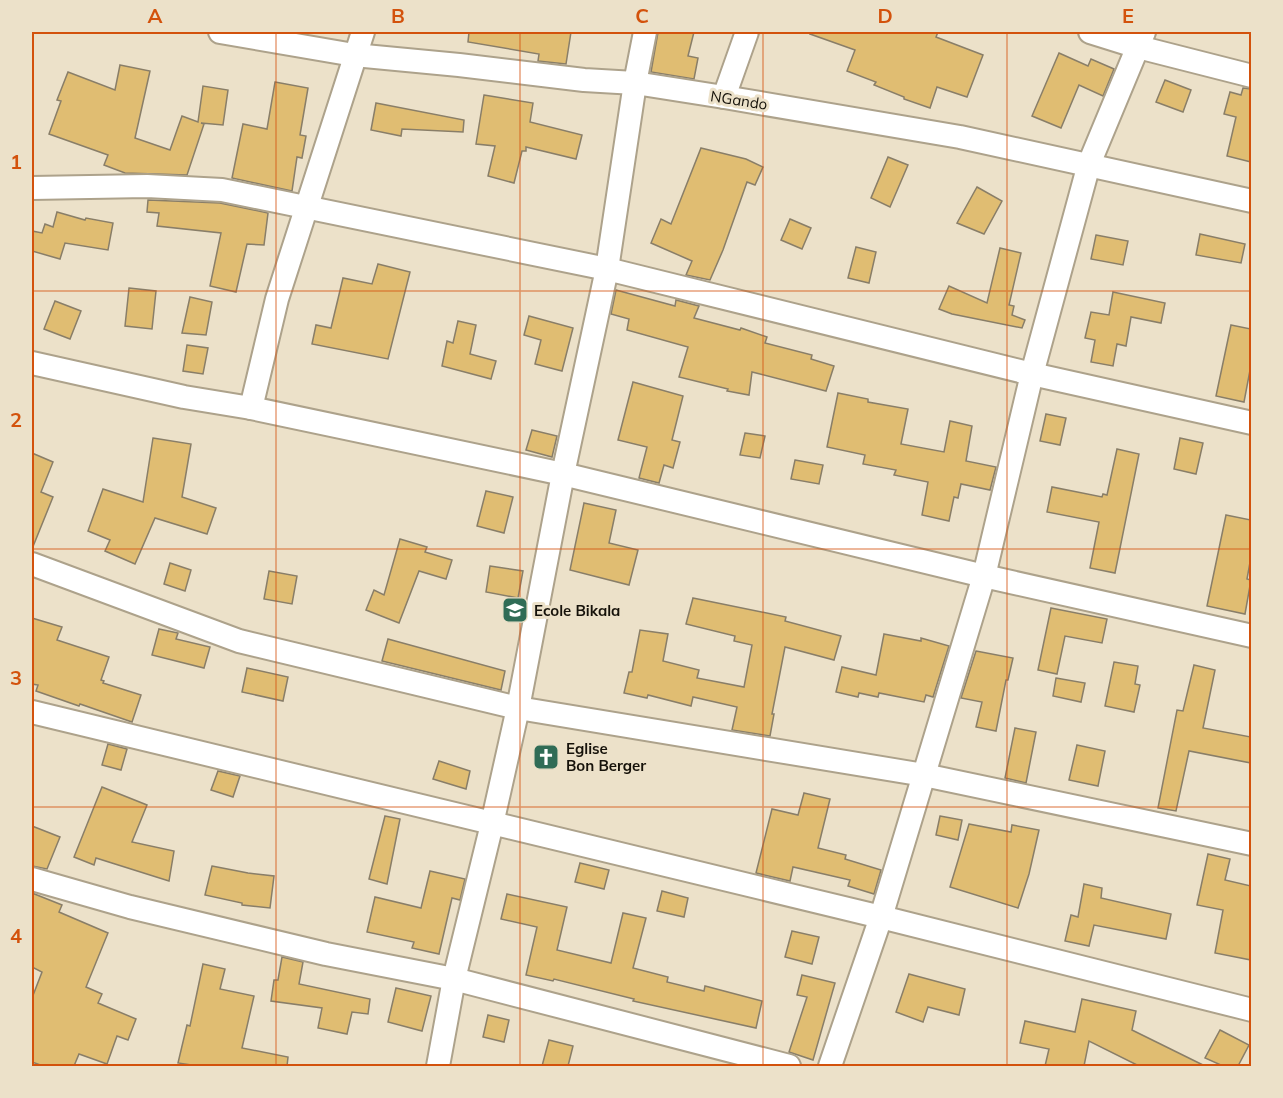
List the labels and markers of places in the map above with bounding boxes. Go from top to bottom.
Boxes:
school or university icon: Ecole Bikala [500,595,530,625]
place label: Ecole Bikala [534,601,620,620]
place label: Eglise Bon Berger [566,739,646,775]
church icon: Eglise Bon Berger [531,742,561,772]

